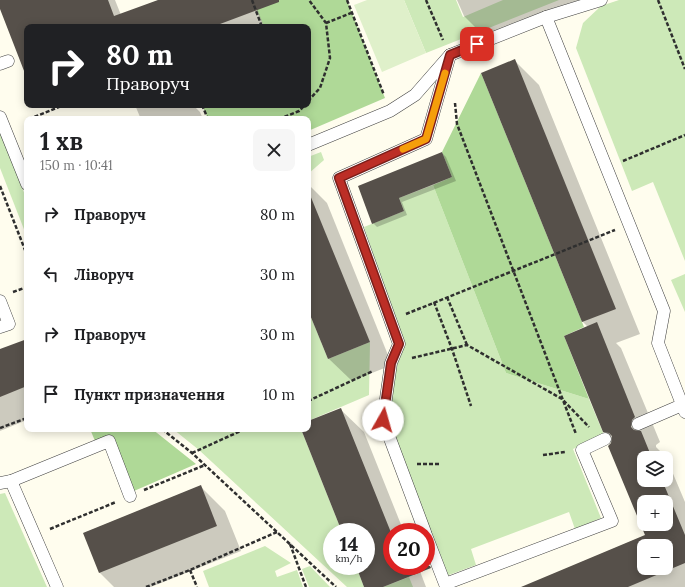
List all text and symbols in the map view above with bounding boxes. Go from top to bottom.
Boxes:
pin [460,27,494,61]
icon: arrive [466,33,488,55]
text: 80 m [106,37,173,73]
icon: right [40,40,92,92]
text: Праворуч [106,72,190,95]
text: 1 хв [40,126,83,157]
button: close [253,129,295,171]
text: 150 m · 10:41 [40,157,113,174]
icon: right [40,203,62,225]
text: Праворуч [74,205,146,224]
text: 80 m [260,205,295,224]
icon: left [40,263,62,285]
text: Ліворуч [74,265,134,284]
text: 30 m [260,265,295,284]
icon: right [40,323,62,345]
text: Праворуч [74,325,146,344]
text: 30 m [260,325,295,344]
icon: arrive [40,383,62,405]
text: Пункт призначення [74,385,225,404]
text: 10 m [263,385,295,404]
position arrow [362,399,404,441]
map controls [637,451,673,575]
button: layers [637,451,673,487]
button: + [637,495,673,531]
speed limit sign: 20 [383,523,435,575]
text: 14 [339,531,359,556]
button: − [637,539,673,575]
text: km/h [335,552,363,565]

